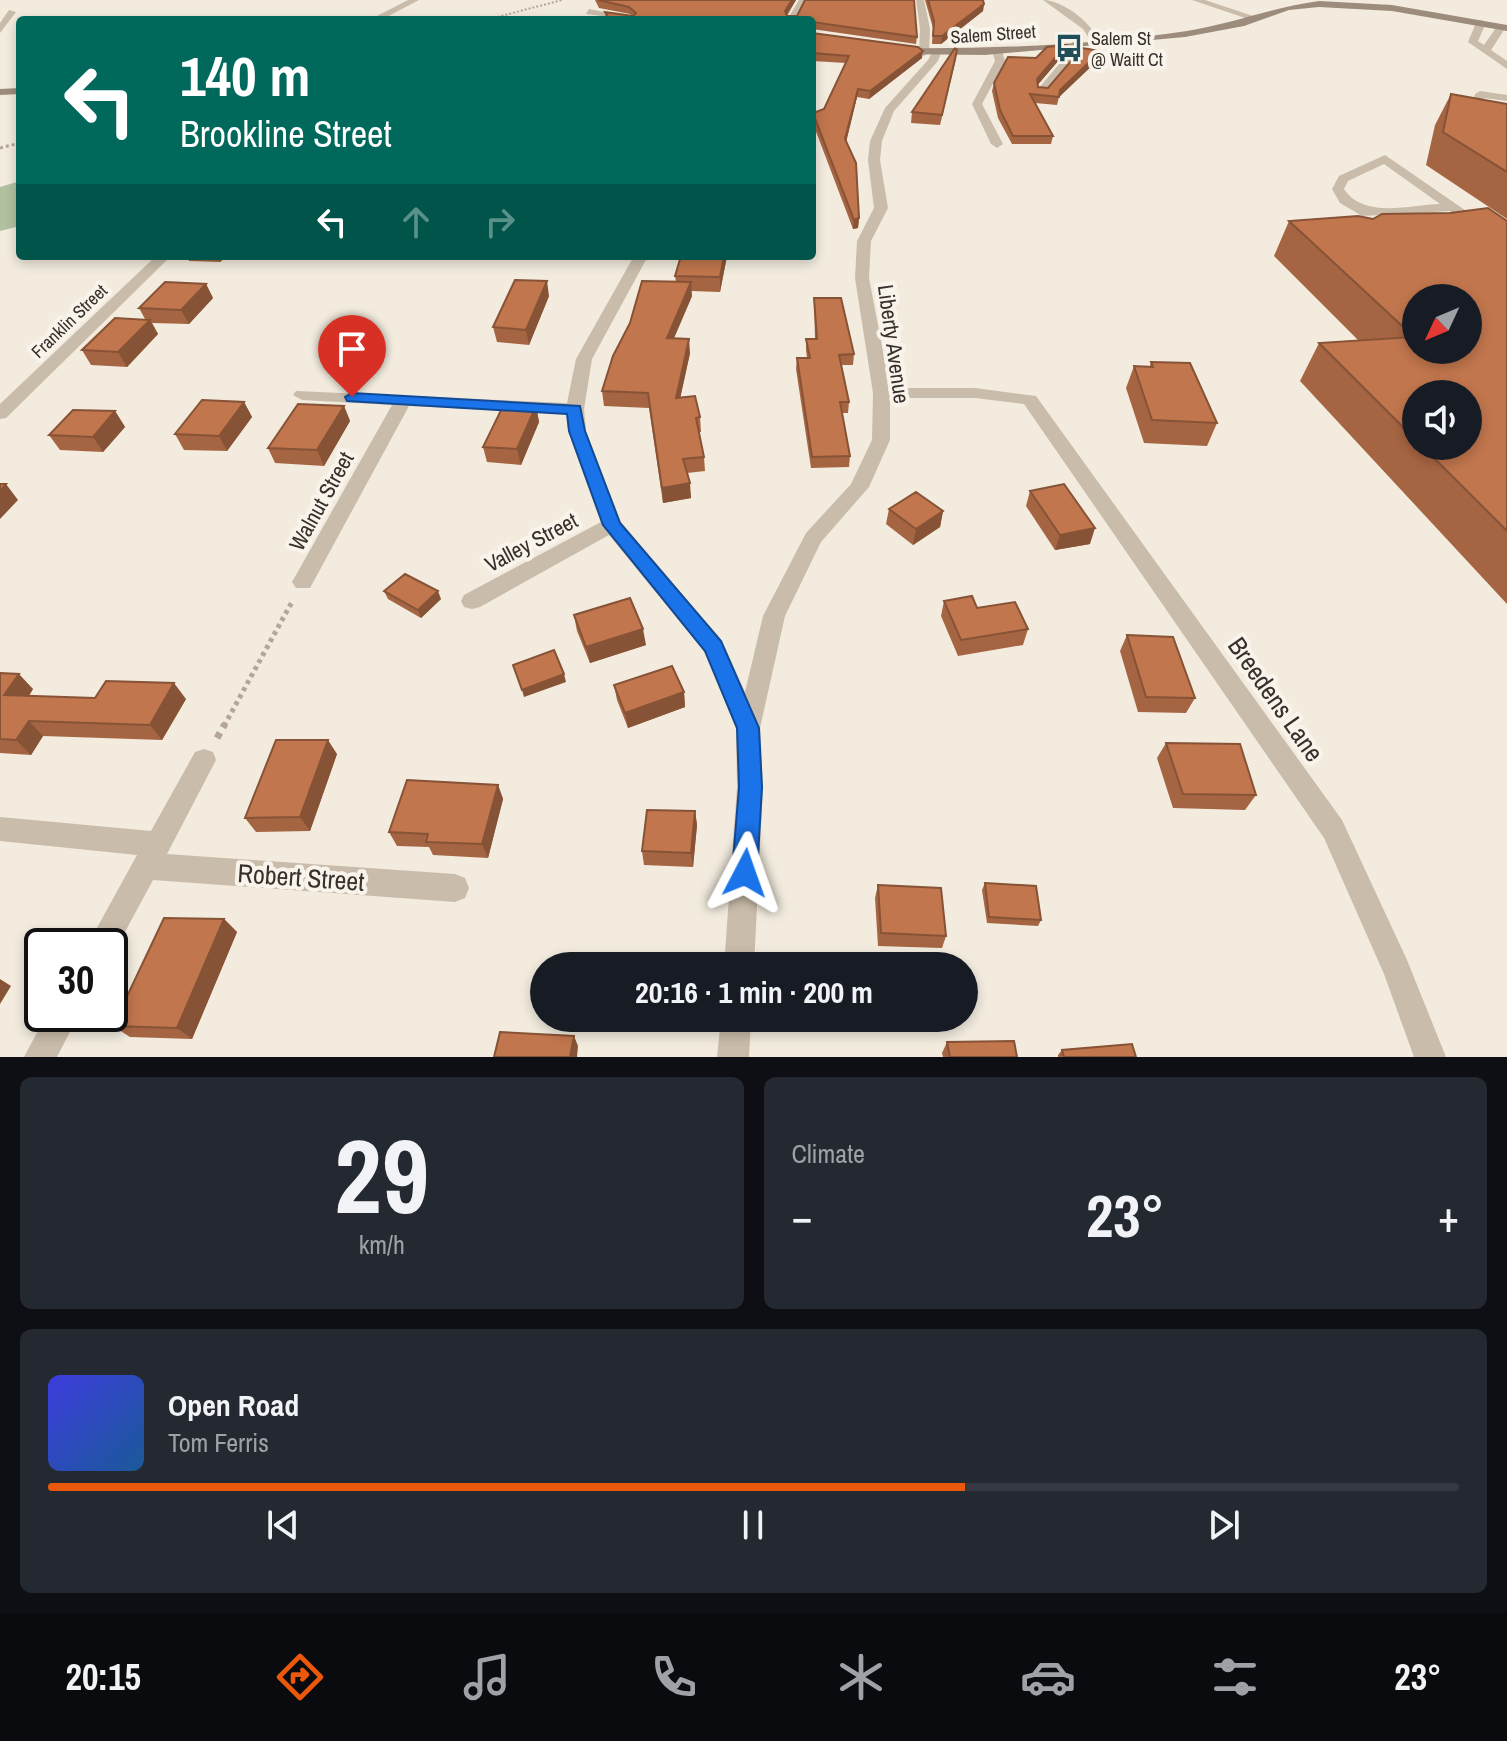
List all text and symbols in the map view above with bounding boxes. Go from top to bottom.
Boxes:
street label: Salem Street [950,19,1036,49]
place label: Salem St @ Waitt Ct [1091,26,1163,72]
bus stop icon: Salem St @ Waitt Ct [1054,33,1084,63]
text: 140 m [180,38,310,113]
icon: left [48,48,152,152]
text: Brookline Street [180,110,392,158]
icon: left [310,200,354,244]
icon: ahead [394,200,438,244]
icon: right [478,200,522,244]
street label: Franklin Street [25,278,113,364]
street label: Liberty Avenue [871,282,917,406]
north arrow [1402,284,1482,364]
map controls [1402,284,1482,460]
pin [318,315,386,397]
icon: arrive [330,327,374,371]
button: sound [1402,380,1482,460]
street label: Walnut Street [282,446,360,556]
street label: Valley Street [479,505,583,579]
street label: Breedens Lane [1220,630,1332,768]
position arrow [703,831,787,915]
street label: Robert Street [237,855,366,899]
speed limit sign: 30 [24,928,128,1032]
text: 20:16 · 1 min · 200 m [635,972,873,1012]
text: 29 [334,1105,429,1245]
text: Climate [792,1136,865,1171]
text: 23° [1086,1175,1165,1256]
text: − [792,1186,813,1246]
text: + [1438,1186,1459,1246]
text: km/h [359,1227,405,1262]
text: Open Road [168,1385,299,1425]
text: Tom Ferris [168,1425,269,1460]
icon: previous [261,1503,305,1547]
icon: pause [731,1503,775,1547]
icon: next [1202,1503,1246,1547]
icon: directions [272,1649,328,1705]
icon: music [459,1649,515,1705]
icon: phone [646,1649,702,1705]
icon: climate [833,1649,889,1705]
icon: car [1020,1649,1076,1705]
icon: filters [1207,1649,1263,1705]
text: 20:15 [66,1653,141,1701]
text: 23° [1394,1653,1441,1701]

